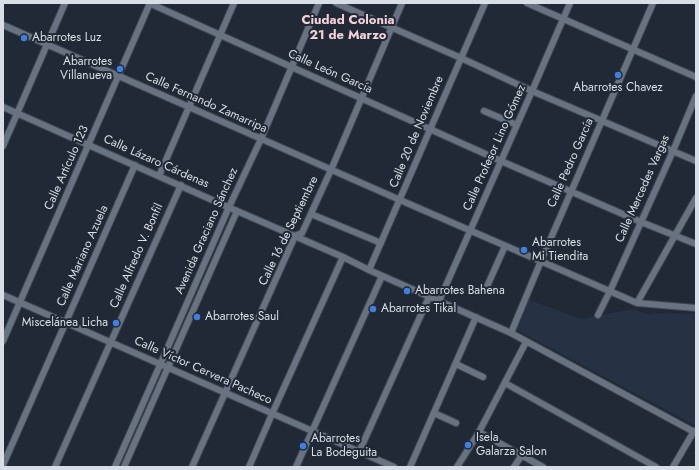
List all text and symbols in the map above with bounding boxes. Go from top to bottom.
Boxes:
district label: Ciudad Colonia 21 de Marzo [301,13,395,44]
place label: Abarrotes Luz [32,31,102,45]
marker: Abarrotes Luz [19,33,29,43]
street label: Calle León García [286,47,374,97]
place label: Abarrotes Villanueva [60,55,112,83]
marker: Abarrotes Villanueva [115,64,125,74]
street label: Calle Fernando Zamarripa [143,70,269,136]
marker: Abarrotes Chavez [613,70,623,80]
street label: Calle 20 de Noviembre [387,74,447,190]
place label: Abarrotes Chavez [573,81,663,95]
street label: Calle Profesor Lino Gómez [461,83,529,213]
street label: Calle Pedro García [545,116,597,210]
street label: Calle Artículo 123 [42,123,92,213]
street label: Calle Lázaro Cárdenas [101,132,211,192]
street label: Calle Mercedes Vargas [613,133,673,245]
street label: Avenida Graciano Sánchez [173,166,241,296]
street label: Calle 16 de Septiembre [256,174,322,288]
street label: Calle Alfredo V. Bonfil [107,201,167,311]
street label: Calle Mariano Azuela [54,203,112,309]
place label: Abarrotes Mi Tiendita [532,236,588,264]
marker: Abarrotes Mi Tiendita [519,245,529,255]
place label: Abarrotes Bahena [415,284,505,298]
marker: Abarrotes Bahena [402,286,412,296]
place label: Abarrotes Tikal [381,302,456,316]
marker: Abarrotes Tikal [368,304,378,314]
place label: Abarrotes Saul [205,310,279,324]
marker: Abarrotes Saul [192,312,202,322]
place label: Miscelánea Licha [22,316,108,330]
marker: Miscelánea Licha [111,318,121,328]
street label: Calle Víctor Cervera Pacheco [132,334,274,408]
place label: Isela Galarza Salon [476,431,547,459]
place label: Abarrotes La Bodeguita [311,432,377,460]
marker: Isela Galarza Salon [463,440,473,450]
marker: Abarrotes La Bodeguita [298,441,308,451]

